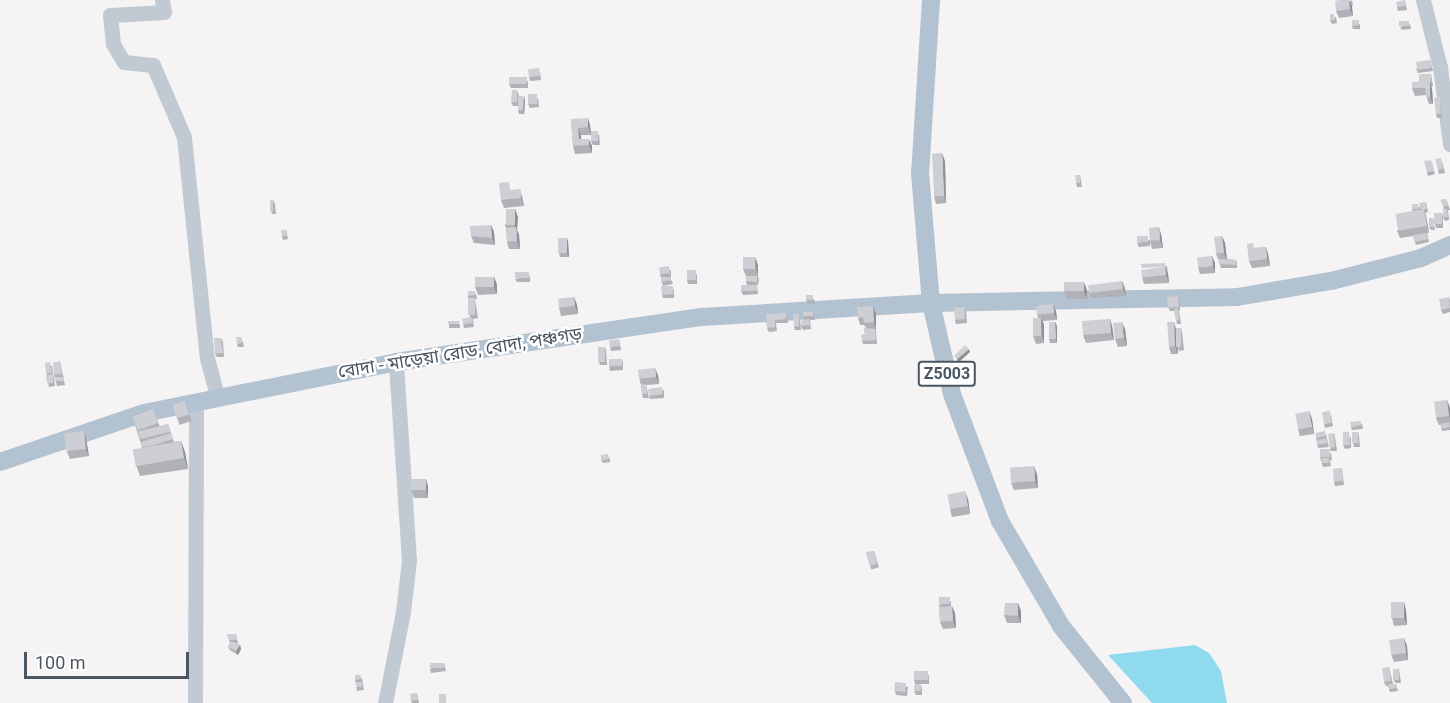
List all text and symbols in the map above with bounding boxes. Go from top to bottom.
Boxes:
street label: বোদা - মাড়েয়া রোড, বোদা, পঞ্চগড় [337,323,583,383]
road number: Z5003 [917,361,977,387]
scale bar [27,640,192,678]
text: 100 m [35,652,86,673]

